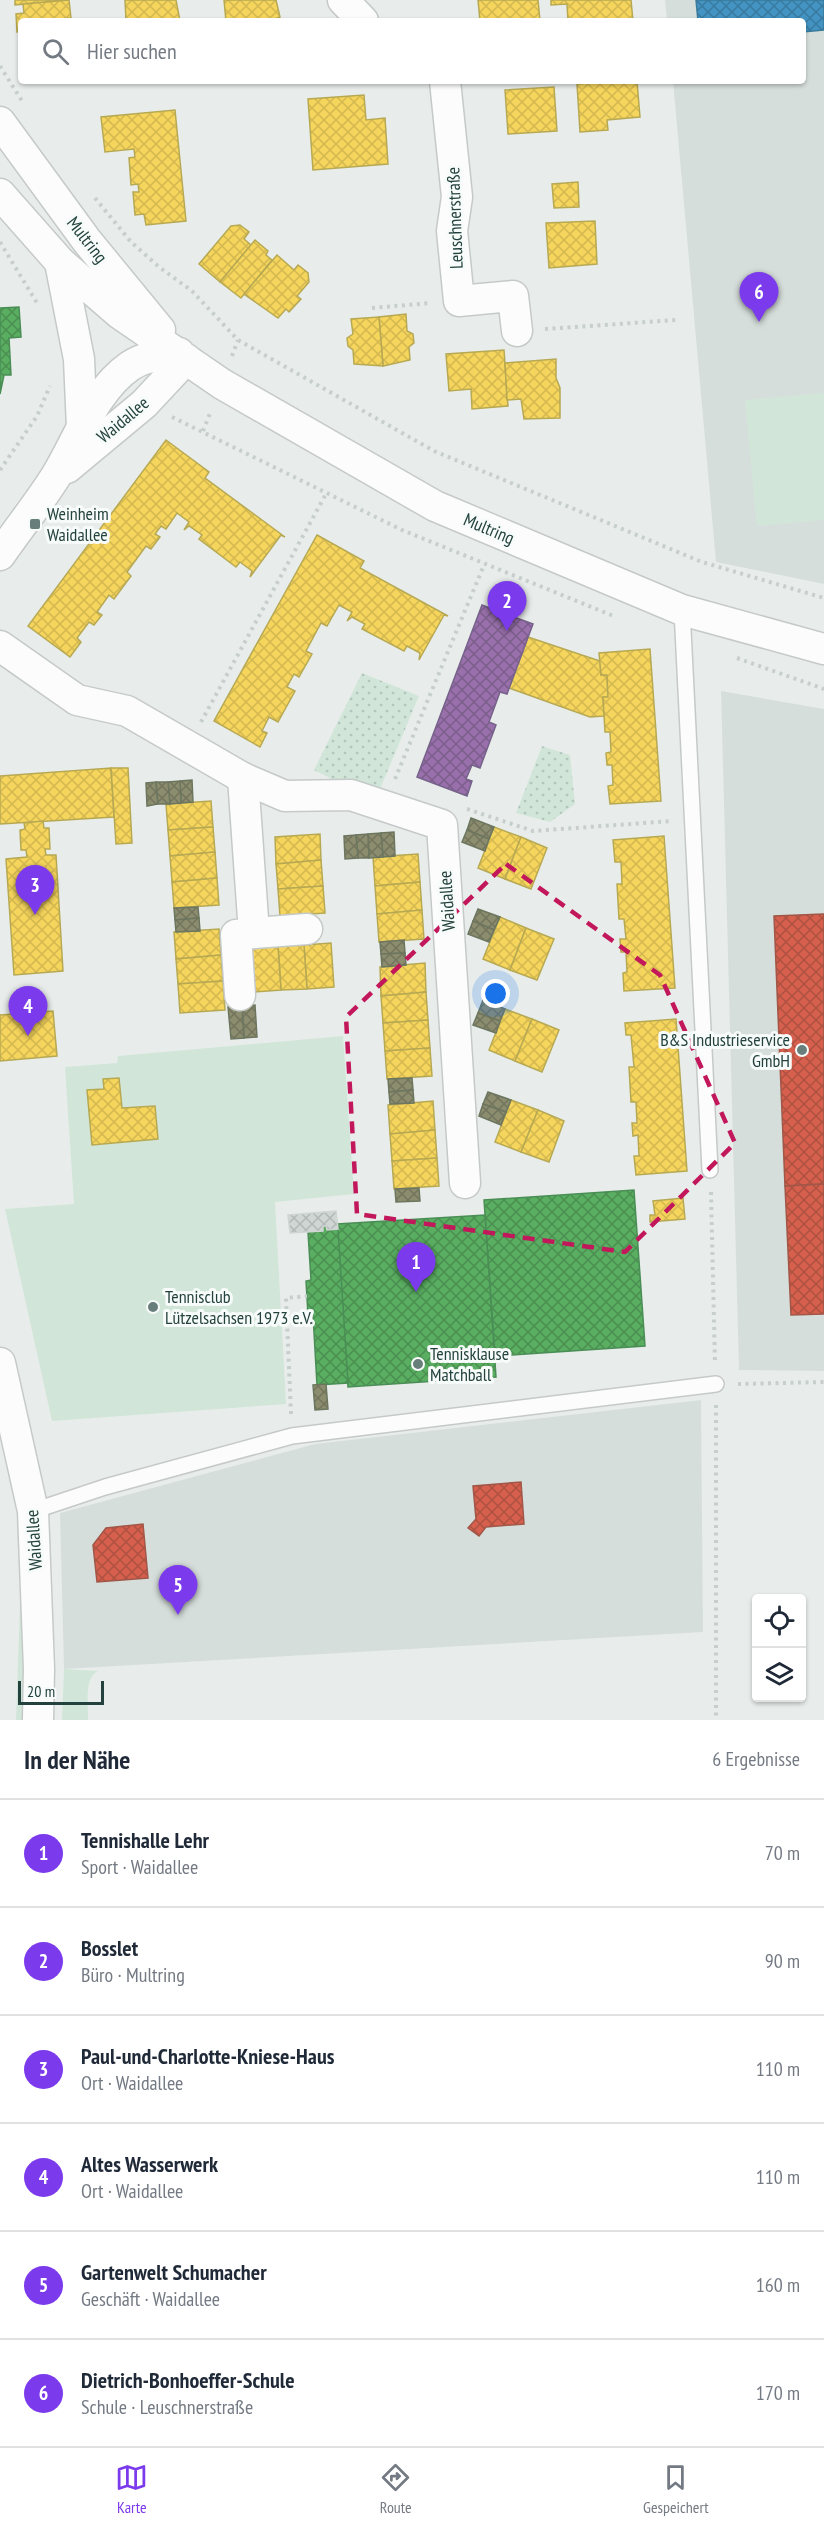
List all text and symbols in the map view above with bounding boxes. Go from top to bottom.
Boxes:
search box [18,18,806,84]
icon: search [39,35,72,68]
text: Hier suchen [87,37,177,65]
street label: Leuschnerstraße [441,167,468,269]
street label: Multring [62,212,113,268]
pin: 6 [740,272,778,322]
street label: Waidallee [92,391,153,448]
place label: Weinheim Waidallee [47,502,109,546]
street label: Multring [460,508,518,549]
marker: Weinheim Waidallee [28,517,42,531]
pin: 2 [488,582,526,631]
pin: 3 [15,866,54,915]
street label: Waidallee [433,870,460,932]
your location [481,979,510,1008]
pin: 4 [9,986,48,1036]
place label: B&S Industrieservice GmbH [660,1028,790,1072]
marker: B&S Industrieservice GmbH [795,1043,809,1057]
pin: 1 [396,1242,436,1292]
place label: Tennisclub Lützelsachsen 1973 e.V. [165,1285,313,1329]
marker: Tennisclub Lützelsachsen 1973 e.V. [146,1300,160,1314]
place label: Tennisklause Matchball [430,1342,509,1386]
marker: Tennisklause Matchball [411,1357,425,1371]
street label: Waidallee [20,1509,47,1571]
pin: 5 [158,1566,198,1615]
map controls [752,1594,806,1702]
button: locate [752,1594,806,1648]
button: layers [752,1648,806,1702]
scale bar [18,1678,104,1706]
text: 20 m [27,1681,55,1701]
text: In der Nähe [24,1743,130,1776]
text: 6 Ergebnisse [712,1746,800,1772]
text: Tennishalle Lehr [81,1826,209,1854]
text: 1 [39,1840,48,1866]
text: 70 m [765,1840,800,1866]
text: Sport · Waidallee [81,1854,198,1880]
text: Bosslet [81,1934,138,1962]
text: 2 [39,1948,48,1974]
text: 90 m [765,1948,800,1974]
text: Büro · Multring [81,1962,185,1988]
text: Paul-und-Charlotte-Kniese-Haus [81,2042,334,2070]
text: 3 [39,2056,48,2082]
text: 110 m [756,2056,800,2082]
text: Ort · Waidallee [81,2070,183,2096]
text: Altes Wasserwerk [81,2150,218,2178]
text: 4 [39,2164,48,2190]
text: 110 m [756,2164,800,2190]
text: Ort · Waidallee [81,2178,183,2204]
text: Gartenwelt Schumacher [81,2258,267,2286]
text: 5 [39,2272,48,2298]
text: 160 m [756,2272,800,2298]
text: Geschäft · Waidallee [81,2286,220,2312]
text: Dietrich-Bonhoeffer-Schule [81,2366,295,2394]
text: 6 [39,2380,48,2406]
text: 170 m [756,2380,800,2406]
text: Schule · Leuschnerstraße [81,2394,253,2420]
tab: Karte [115,2461,148,2517]
tab: Route [379,2461,412,2517]
tab: Gespeichert [643,2461,709,2517]

